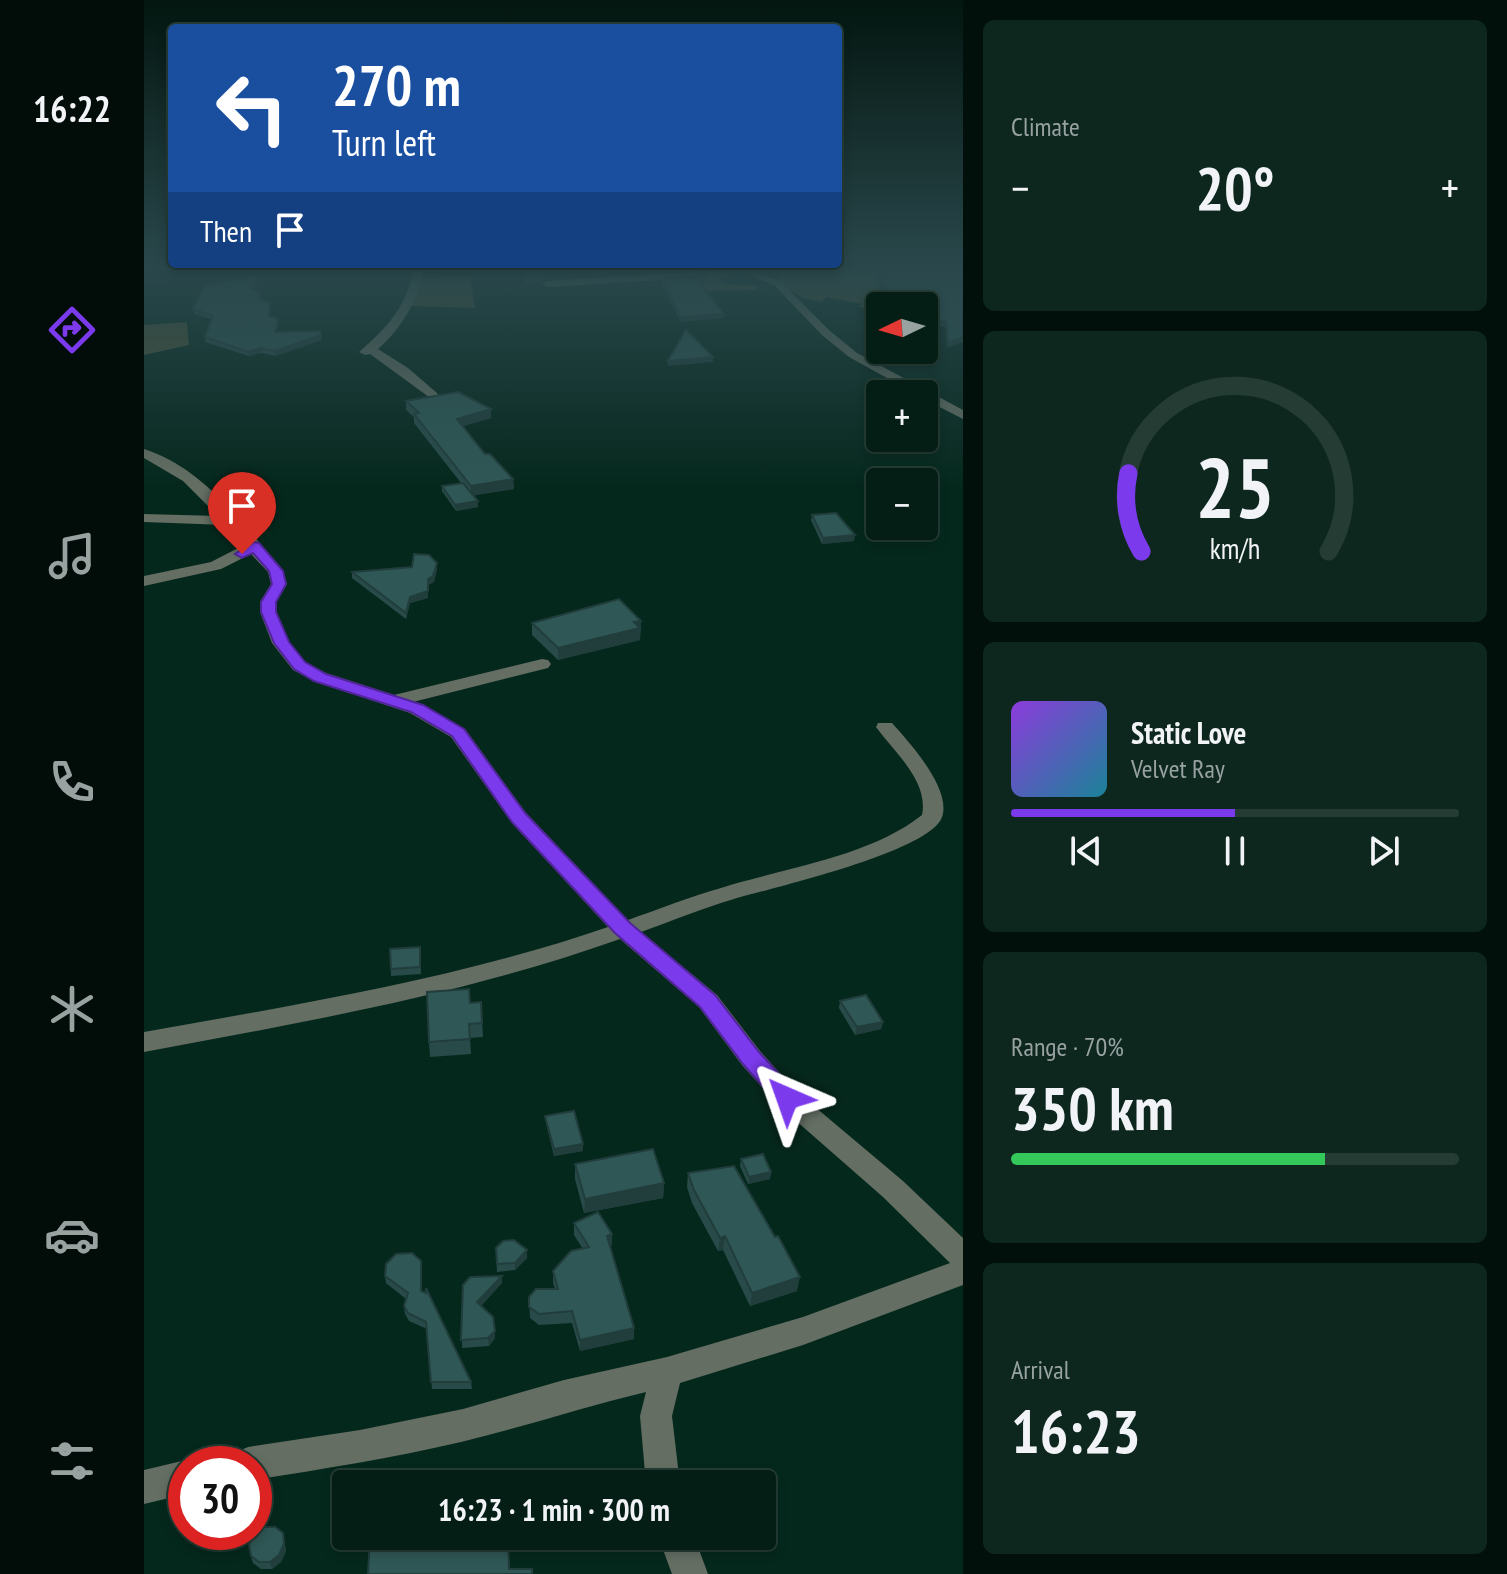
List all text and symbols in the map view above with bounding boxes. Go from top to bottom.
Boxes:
text: 270 m [332,49,461,121]
icon: left [200,56,304,160]
text: 16:22 [33,85,111,132]
text: Climate [1011,110,1080,143]
text: Turn left [332,119,436,166]
text: 20° [1195,149,1275,227]
text: − [1011,159,1029,216]
text: + [1441,159,1459,216]
icon: arrive [268,208,312,252]
text: Then [200,211,252,250]
north arrow [866,292,938,364]
map controls [866,292,938,540]
icon: directions [44,302,100,358]
button: + [866,380,938,452]
text: 25 [1195,433,1275,541]
button: − [866,468,938,540]
pin [208,472,276,554]
icon: arrive [220,484,264,528]
icon: music [44,528,100,584]
text: km/h [1210,530,1260,567]
text: Static Love [1131,713,1246,752]
text: Velvet Ray [1131,752,1225,785]
icon: phone [44,754,100,810]
icon: previous [1064,829,1108,873]
icon: pause [1213,829,1257,873]
icon: next [1362,829,1406,873]
icon: climate [44,981,100,1037]
text: Range · 70% [1011,1030,1124,1063]
position arrow [745,1056,829,1140]
text: 350 km [1011,1069,1174,1147]
icon: car [44,1207,100,1263]
text: Arrival [1011,1353,1070,1386]
text: 16:23 [1011,1392,1141,1470]
icon: filters [44,1433,100,1489]
speed limit sign: 30 [168,1446,272,1550]
text: 16:23 · 1 min · 300 m [438,1490,670,1529]

